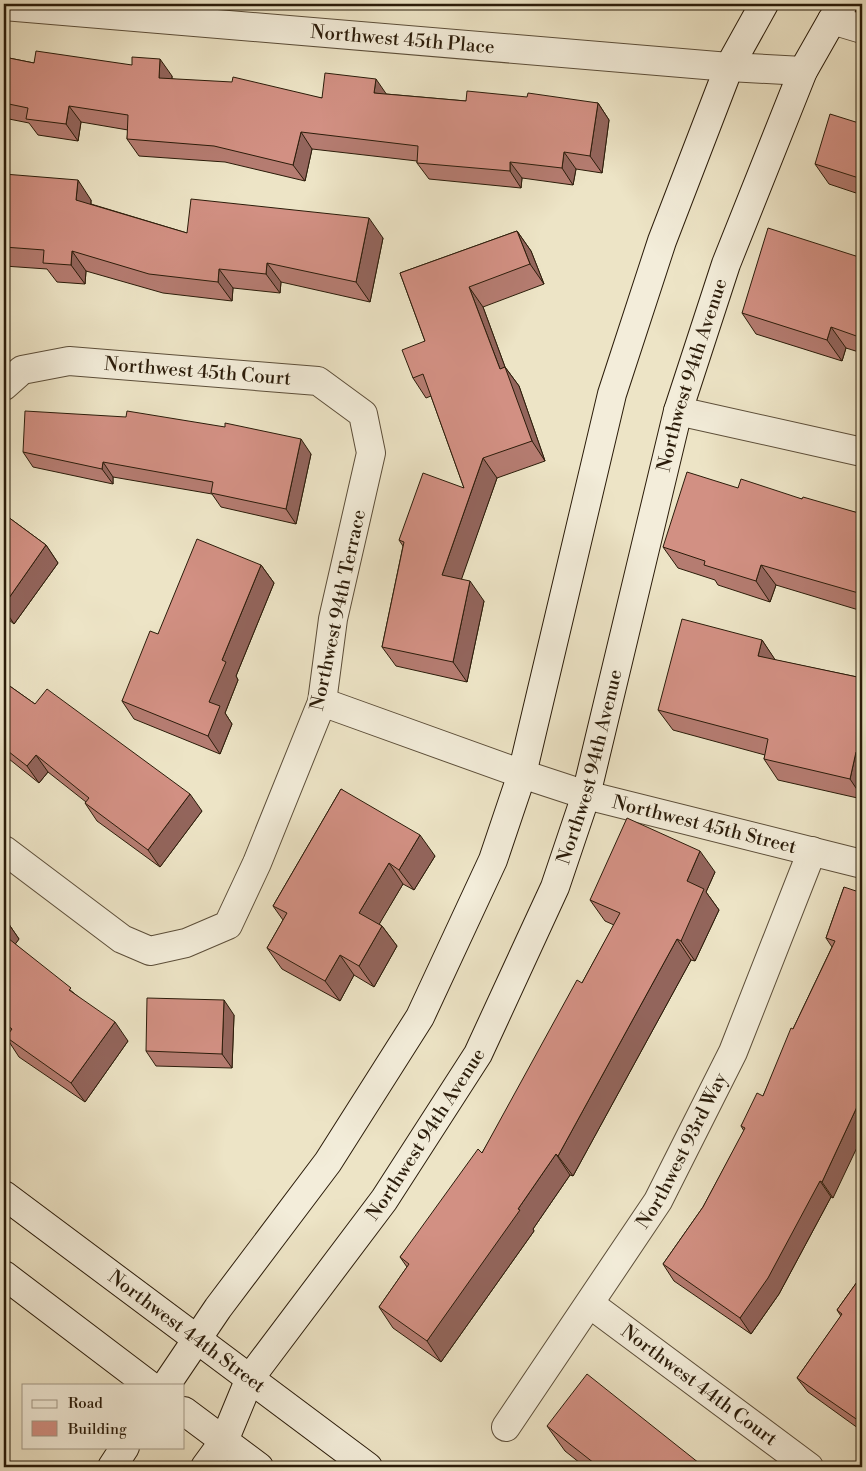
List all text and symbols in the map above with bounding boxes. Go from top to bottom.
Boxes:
street label: Northwest 45th Place [310,20,496,59]
street label: Northwest 94th Avenue [652,275,733,474]
street label: Northwest 45th Court [103,352,292,391]
street label: Northwest 94th Terrace [305,507,371,713]
street label: Northwest 94th Avenue [552,667,628,867]
street label: Northwest 45th Street [610,790,799,859]
street label: Northwest 94th Avenue [361,1044,491,1225]
street label: Northwest 93rd Way [631,1068,733,1233]
street label: Northwest 44th Street [103,1265,270,1398]
street label: Northwest 44th Court [616,1319,782,1451]
legend [22,1384,185,1448]
text: Road [68,1394,103,1413]
text: Building [67,1420,127,1439]

